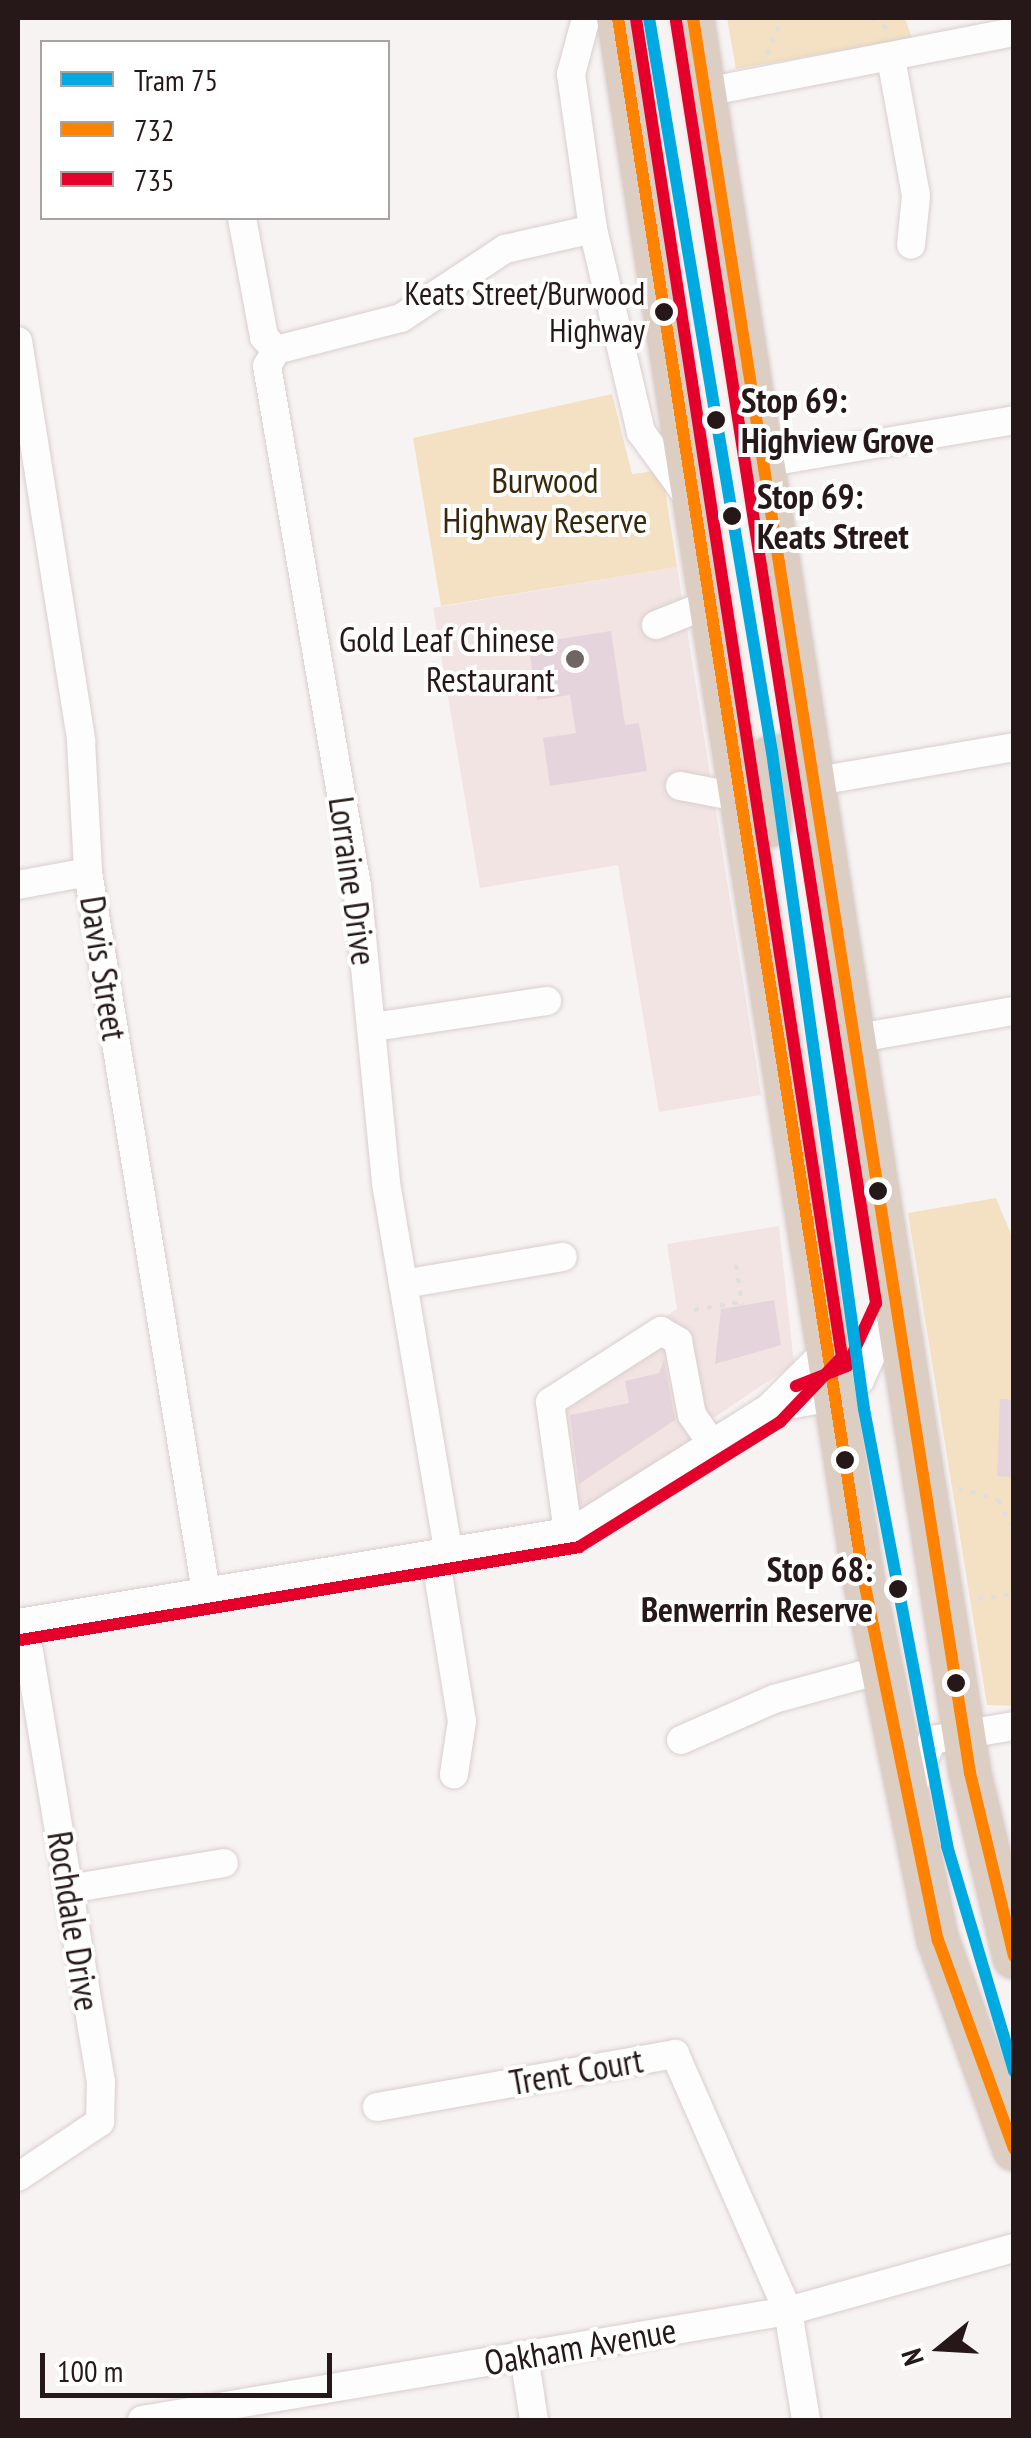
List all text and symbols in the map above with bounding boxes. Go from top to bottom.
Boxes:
legend [40,40,390,220]
text: Tram 75 [134,60,218,99]
text: 732 [134,110,175,149]
text: 735 [134,160,175,199]
place label: Keats Street/Burwood Highway [405,275,645,350]
marker: Keats Street/Burwood Highway [654,302,674,322]
place label: Stop 69: Highview Grove [741,379,935,461]
marker: Stop 69: Highview Grove [700,404,732,436]
park label: Burwood Highway Reserve [442,459,648,541]
place label: Stop 69: Keats Street [757,475,909,557]
marker: Stop 69: Keats Street [716,500,748,532]
place label: Gold Leaf Chinese Restaurant [339,618,555,700]
marker: Gold Leaf Chinese Restaurant [564,648,586,670]
street label: Lorraine Drive [320,794,386,968]
street label: Davis Street [72,893,136,1043]
unlabelled marker [868,1181,888,1201]
unlabelled marker [835,1450,855,1470]
place label: Stop 68: Benwerrin Reserve [641,1548,873,1630]
marker: Stop 68: Benwerrin Reserve [882,1573,914,1605]
unlabelled marker [946,1673,966,1693]
street label: Rochdale Drive [39,1828,109,2014]
street label: Trent Court [506,2039,646,2103]
north arrow [891,2298,991,2398]
street label: Oakham Avenue [480,2308,680,2384]
scale bar [45,2333,338,2395]
text: N [892,2345,932,2370]
text: 100 m [57,2351,123,2390]

